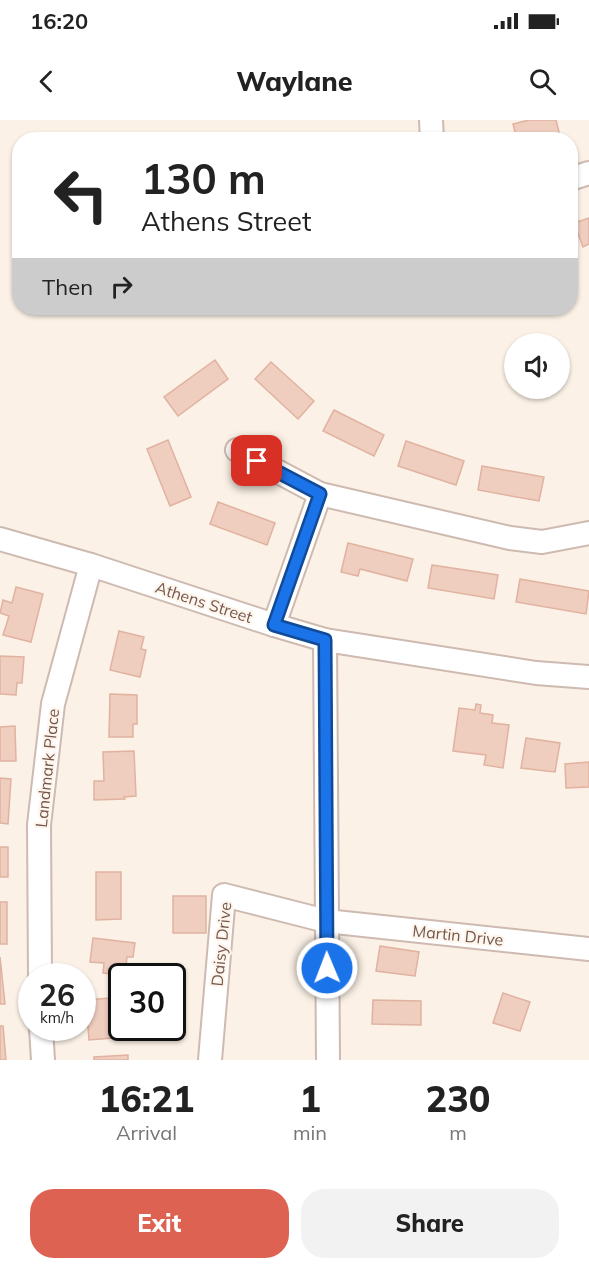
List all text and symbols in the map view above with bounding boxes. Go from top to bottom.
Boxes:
text: 16:20 [30,7,88,35]
text: Waylane [236,64,353,98]
icon: back [30,65,63,98]
icon: search [526,65,559,98]
text: 130 m [141,152,266,205]
icon: left [42,156,120,234]
text: Athens Street [141,204,311,238]
icon: right [105,270,138,303]
text: Then [42,273,93,301]
map controls [504,333,570,399]
button: sound [504,333,570,399]
pin [231,435,282,486]
icon: arrive [240,444,273,477]
street label: Athens Street [153,577,255,627]
street label: Landmark Place [31,708,63,828]
street label: Daisy Drive [207,901,235,987]
street label: Martin Drive [412,920,504,950]
position arrow [295,936,359,1000]
speed limit sign: 30 [108,963,186,1041]
text: 26 [39,976,75,1014]
text: km/h [40,1008,74,1027]
text: 16:21 [99,1076,194,1121]
text: 1 [299,1076,321,1121]
text: 230 [426,1076,490,1121]
text: Arrival [116,1120,177,1145]
text: min [293,1120,327,1145]
text: m [449,1120,467,1145]
button: Exit [30,1189,289,1258]
button: Share [301,1189,559,1258]

